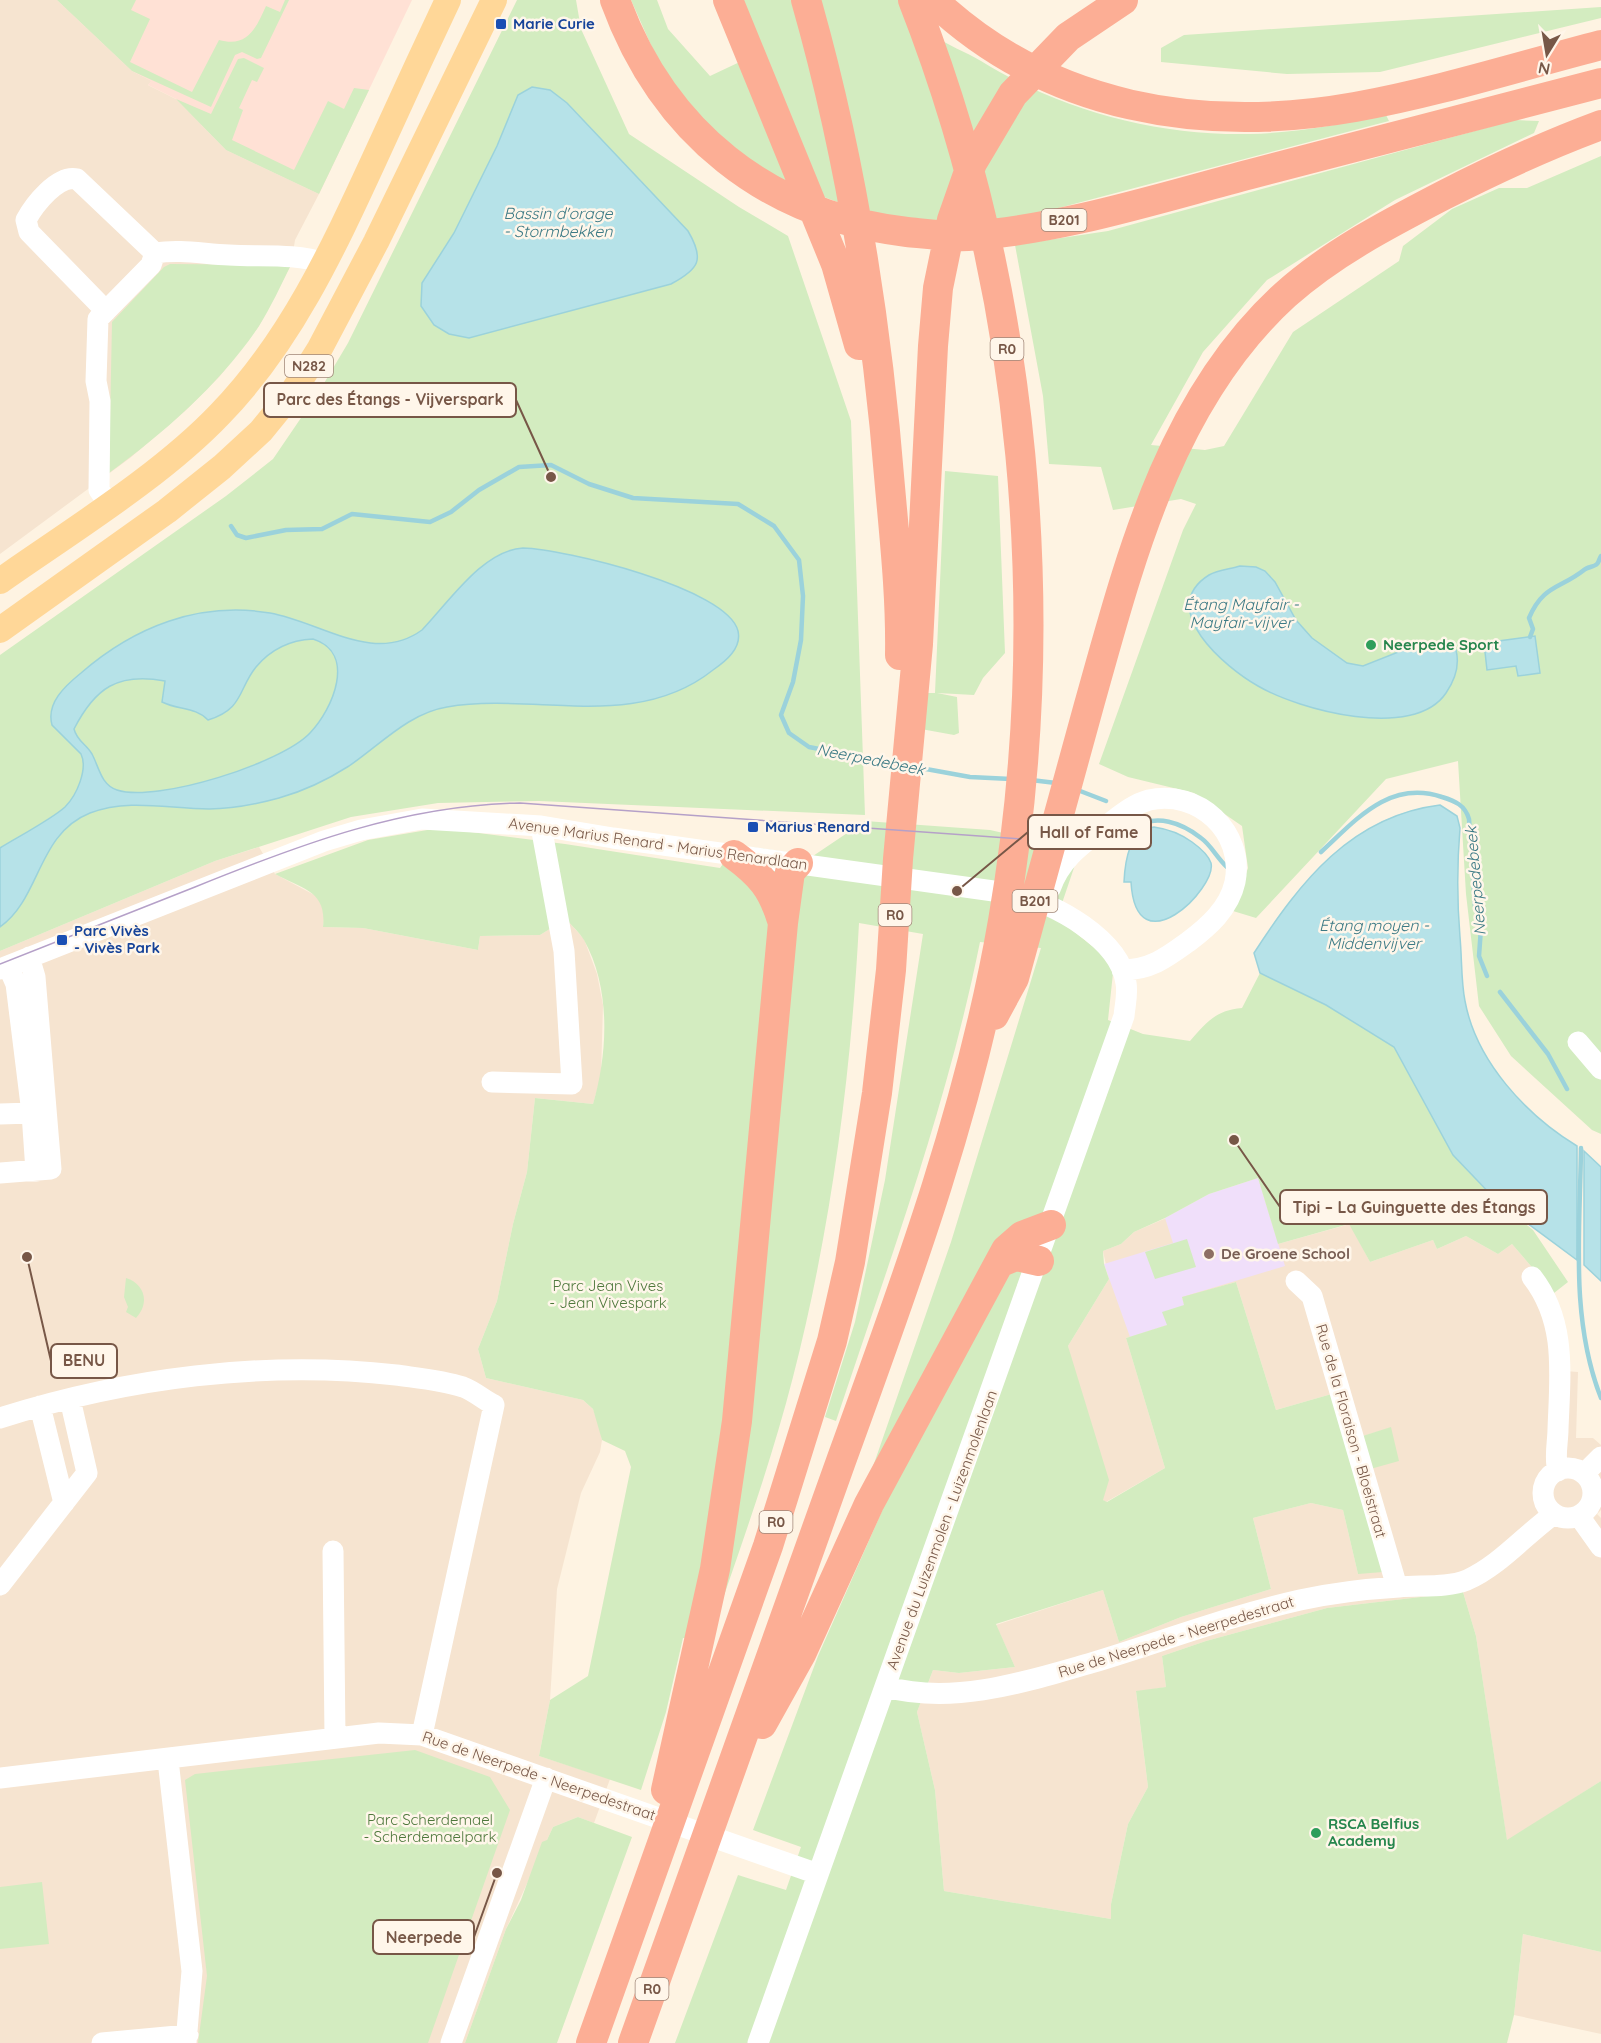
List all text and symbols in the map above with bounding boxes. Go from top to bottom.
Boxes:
place label: Marie Curie [513,14,595,33]
marker: Marie Curie [494,17,508,31]
north arrow [1517,24,1577,84]
text: N [1536,58,1552,80]
water label: Bassin d'orage - Stormbekken [503,203,613,241]
road number: B201 [1042,209,1086,231]
road number: R0 [990,338,1024,360]
road number: N282 [285,355,333,377]
callout: Parc des Étangs - Vijverspark [264,383,516,417]
text: Parc des Étangs - Vijverspark [276,389,504,409]
water label: Étang Mayfair - Mayfair-vijver [1183,594,1299,632]
place label: Neerpede Sport [1383,635,1499,654]
marker: Neerpede Sport [1364,638,1378,652]
water label: Neerpedebeek [815,739,928,780]
street label: Avenue Marius Renard - Marius Renardlaan [507,813,809,874]
callout: Hall of Fame [1028,815,1151,849]
place label: Marius Renard [765,817,870,836]
marker: Marius Renard [746,820,760,834]
text: Hall of Fame [1039,822,1139,842]
water label: Neerpedebeek [1460,824,1490,937]
road number: B201 [1012,890,1058,912]
road number: R0 [878,904,912,926]
water label: Étang moyen - Middenvijver [1319,915,1430,953]
place label: Parc Vivès - Vivès Park [74,921,160,957]
marker: Parc Vivès - Vivès Park [55,933,69,947]
callout: Tipi – La Guinguette des Étangs [1280,1190,1547,1224]
text: Tipi – La Guinguette des Étangs [1293,1197,1536,1217]
place label: De Groene School [1221,1244,1350,1263]
marker: De Groene School [1202,1247,1216,1261]
park label: Parc Jean Vives - Jean Vivespark [549,1276,667,1312]
street label: Rue de la Floraison - Bloeistraat [1312,1322,1391,1540]
callout: BENU [51,1344,117,1378]
text: BENU [63,1350,105,1370]
street label: Avenue du Luizenmolen - Luizenmolenlaan [882,1387,1001,1672]
road number: R0 [760,1511,792,1533]
street label: Rue de Neerpede - Neerpedestraat [1056,1592,1296,1681]
street label: Rue de Neerpede - Neerpedestraat [420,1727,658,1824]
park label: Parc Scherdemael - Scherdemaelpark [364,1810,496,1846]
place label: RSCA Belfius Academy [1328,1814,1419,1850]
marker: RSCA Belfius Academy [1309,1826,1323,1840]
callout: Neerpede [373,1920,474,1954]
text: Neerpede [386,1927,462,1947]
road number: R0 [636,1978,668,2000]

